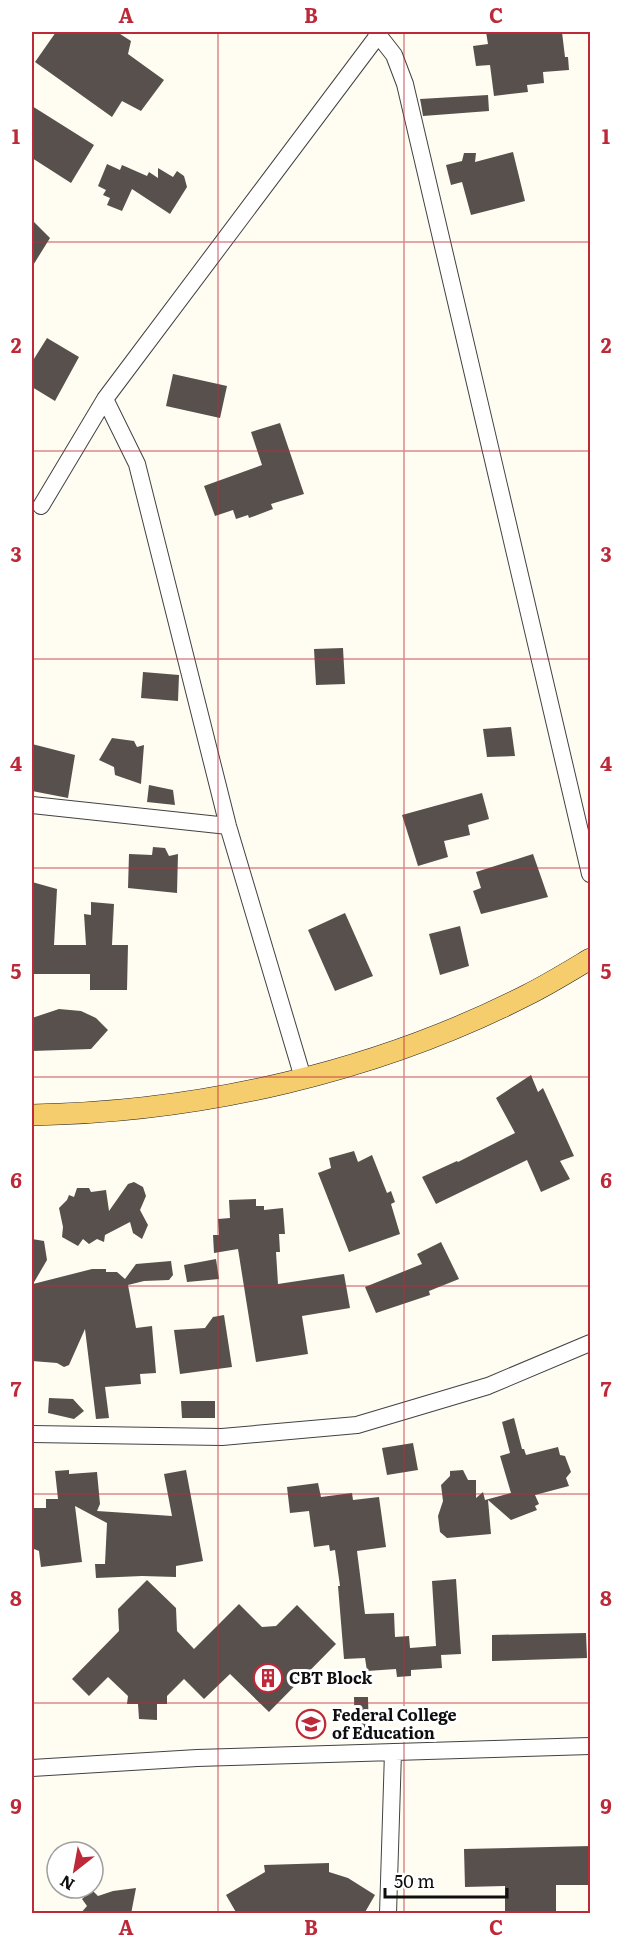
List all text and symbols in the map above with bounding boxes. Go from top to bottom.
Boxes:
text: A [118,0,134,29]
text: B [304,0,318,29]
text: C [489,0,503,29]
text: 1 [12,120,20,150]
text: 1 [602,120,610,150]
text: 2 [11,329,22,359]
text: 2 [601,329,612,359]
text: 3 [10,538,22,568]
text: 3 [600,538,612,568]
text: 4 [10,747,22,777]
text: 4 [600,747,612,777]
text: 5 [11,955,22,985]
text: 5 [601,955,612,985]
text: 6 [10,1164,22,1194]
text: 6 [600,1164,612,1194]
text: 7 [11,1373,22,1403]
text: 7 [601,1373,612,1403]
text: 8 [10,1582,22,1612]
text: 8 [600,1582,612,1612]
building icon: CBT Block [252,1662,284,1694]
place label: CBT Block [289,1665,373,1689]
place label: Federal College of Education [332,1702,457,1744]
school or university icon: Federal College of Education [295,1708,327,1740]
text: 9 [10,1790,22,1820]
text: 9 [600,1790,612,1820]
north arrow [45,1840,105,1900]
scale bar [385,1861,506,1899]
text: 50 m [394,1867,435,1894]
text: N [55,1870,79,1897]
text: A [118,1911,134,1941]
text: B [304,1911,318,1941]
text: C [489,1911,503,1941]

